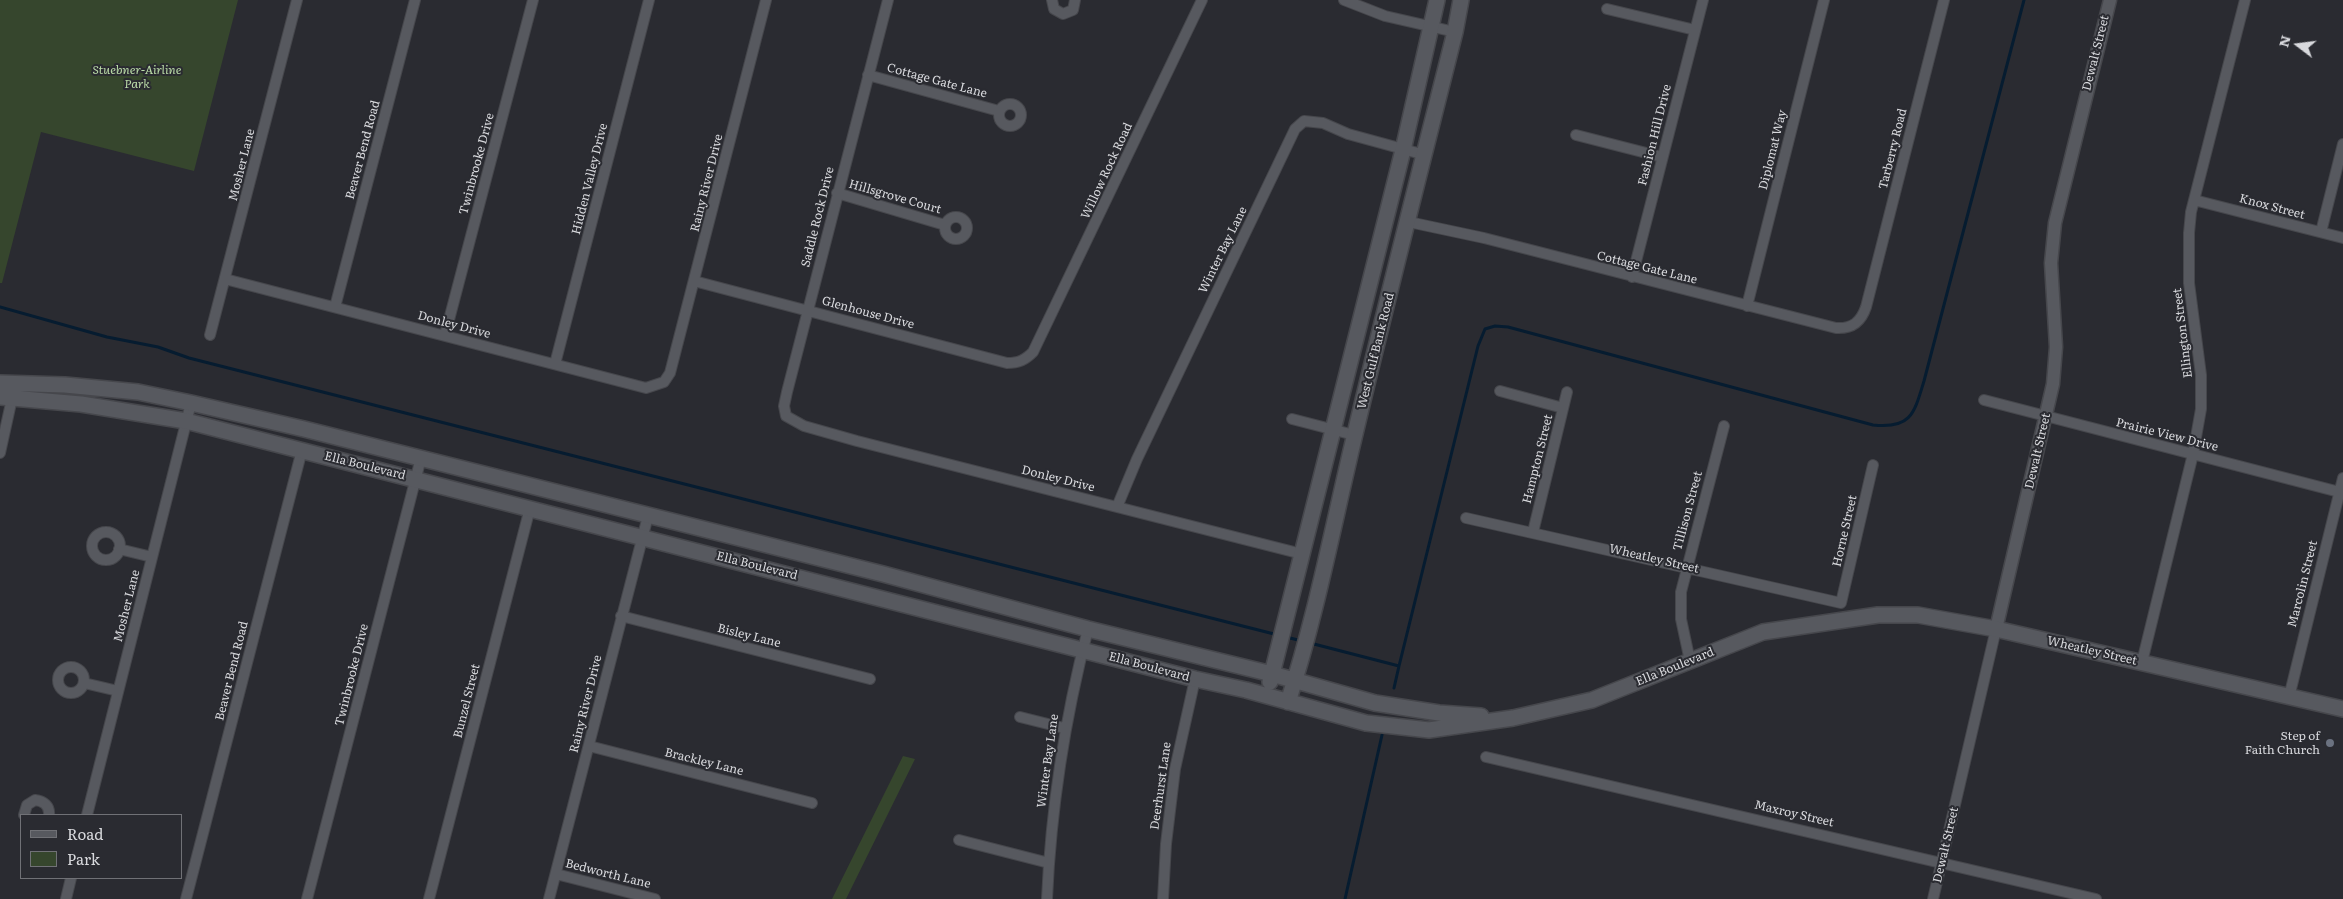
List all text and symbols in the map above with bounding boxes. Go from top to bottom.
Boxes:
street label: Dewalt Street [2080,14,2112,92]
north arrow [2273,20,2323,70]
text: N [2272,33,2295,49]
street label: Cottage Gate Lane [885,61,989,101]
park label: Stuebner-Airline Park [93,63,181,91]
street label: Fashion Hill Drive [1635,83,1675,187]
street label: Beaver Bend Road [343,99,383,201]
street label: Tarberry Road [1876,107,1910,191]
street label: Diplomat Way [1756,109,1790,191]
street label: Twinbrooke Drive [456,112,498,216]
street label: Willow Rock Road [1078,121,1136,221]
street label: Hidden Valley Drive [569,122,611,236]
street label: Mosher Lane [226,127,258,203]
street label: Rainy River Drive [688,133,726,233]
street label: Saddle Rock Drive [799,165,837,269]
street label: Hillsgrove Court [847,177,943,217]
street label: Knox Street [2238,191,2306,223]
street label: Winter Bay Lane [1196,204,1250,296]
street label: Cottage Gate Lane [1595,249,1699,287]
street label: Ellington Street [2170,287,2196,379]
street label: West Gulf Bank Road [1355,291,1397,411]
street label: Glenhouse Drive [820,294,916,332]
street label: Donley Drive [416,308,492,342]
street label: Dewalt Street [2022,412,2054,490]
street label: Hampton Street [1520,413,1556,505]
street label: Prairie View Drive [2114,415,2220,455]
street label: Ella Boulevard [323,449,407,483]
street label: Donley Drive [1020,463,1096,495]
street label: Tillison Street [1670,470,1706,552]
street label: Horne Street [1830,494,1860,568]
street label: Marcolin Street [2285,539,2321,629]
street label: Wheatley Street [1608,542,1700,576]
street label: Ella Boulevard [715,549,799,583]
street label: Mosher Lane [111,568,143,644]
street label: Beaver Bend Road [213,620,251,722]
street label: Bisley Lane [716,621,782,651]
street label: Twinbrooke Drive [332,622,372,728]
street label: Wheatley Street [2046,634,2138,668]
street label: Ella Boulevard [1634,645,1716,689]
street label: Ella Boulevard [1107,649,1191,685]
street label: Rainy River Drive [567,654,605,754]
street label: Bunzel Street [451,662,483,740]
street label: Winter Bay Lane [1034,713,1062,809]
place label: Step of Faith Church [2245,729,2320,757]
marker: Step of Faith Church [2324,737,2336,749]
street label: Deerhurst Lane [1148,741,1174,831]
street label: Brackley Lane [663,745,745,779]
street label: Maxroy Street [1753,798,1835,830]
street label: Dewalt Street [1930,806,1962,884]
legend [20,814,182,879]
text: Road [67,822,103,845]
text: Park [67,847,100,870]
street label: Bedworth Lane [564,856,652,892]

